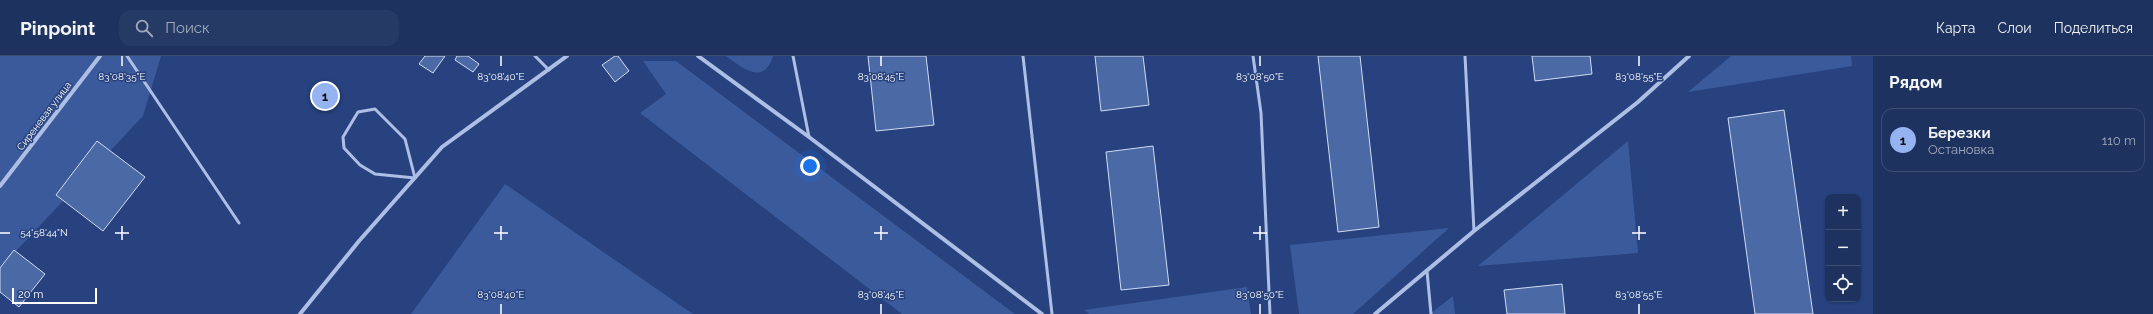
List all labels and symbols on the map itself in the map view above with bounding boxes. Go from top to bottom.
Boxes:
text: 83°08'35"E [98,71,146,82]
text: 83°08'40"E [477,71,525,82]
text: 83°08'45"E [858,71,904,82]
text: 83°08'50"E [1236,71,1284,82]
text: 83°08'55"E [1615,71,1663,82]
street label: Сиреневая улица [15,80,73,152]
pin: 1 [312,81,338,111]
your location [800,156,820,176]
text: 54°58'44"N [20,227,68,238]
scale bar [12,286,97,305]
text: 83°08'40"E [477,289,525,300]
text: 83°08'45"E [858,289,904,300]
text: 83°08'50"E [1236,289,1284,300]
text: 83°08'55"E [1615,289,1663,300]

